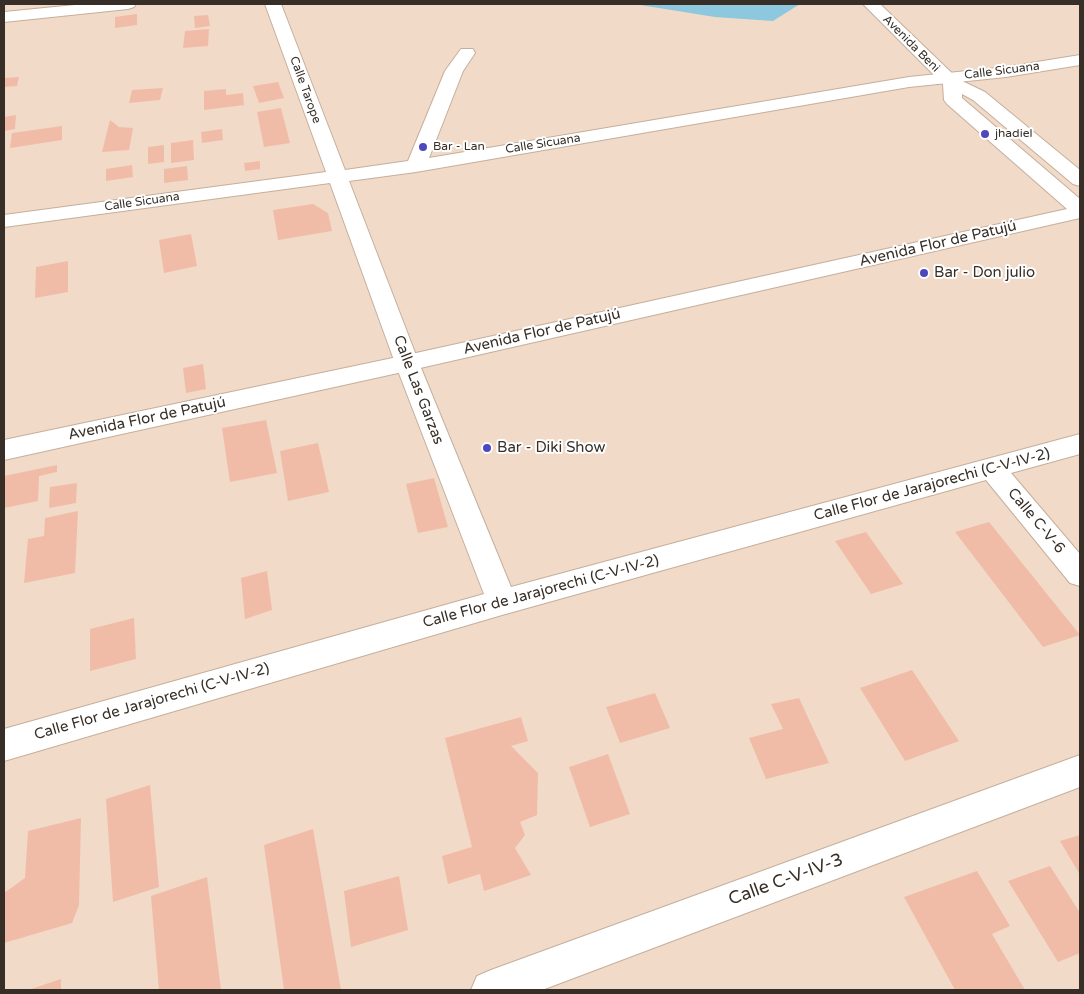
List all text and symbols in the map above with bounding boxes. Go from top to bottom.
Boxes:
street label: Avenida Beni [880,13,942,75]
street label: Calle Tarope [286,55,324,125]
street label: Calle Sicuana [964,59,1040,83]
place label: jhadiel [995,127,1032,141]
marker: jhadiel [979,128,991,140]
street label: Calle Sicuana [504,131,582,157]
place label: Bar - Lan [433,140,485,154]
marker: Bar - Lan [417,141,429,153]
street label: Calle Sicuana [103,190,181,214]
street label: Avenida Flor de Patujú [858,217,1018,271]
place label: Bar - Don julio [934,264,1035,282]
marker: Bar - Don julio [918,267,930,279]
street label: Avenida Flor de Patujú [462,305,622,359]
street label: Calle Las Garzas [389,333,447,447]
street label: Avenida Flor de Patujú [67,393,227,445]
place label: Bar - Diki Show [497,439,605,457]
marker: Bar - Diki Show [481,442,493,454]
street label: Calle Flor de Jarajorechi (C-V-IV-2) [812,445,1052,525]
street label: Calle C-V-6 [1003,485,1069,557]
street label: Calle Flor de Jarajorechi (C-V-IV-2) [421,552,661,632]
street label: Calle Flor de Jarajorechi (C-V-IV-2) [32,660,272,744]
street label: Calle C-V-IV-3 [726,849,846,911]

